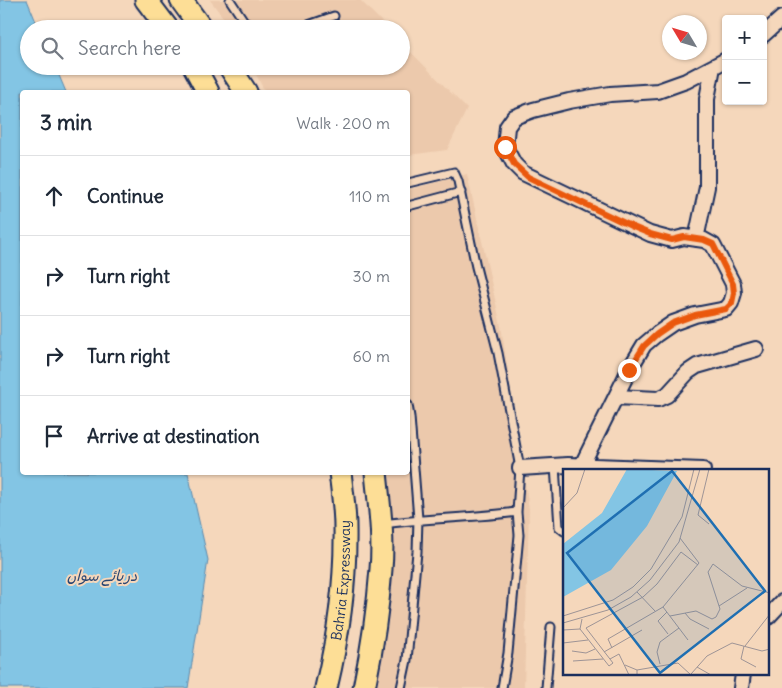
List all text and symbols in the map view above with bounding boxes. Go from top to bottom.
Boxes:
north arrow [662,15,707,60]
map controls [722,15,767,105]
button: + [722,15,767,60]
search box [20,20,410,75]
icon: search [38,34,66,62]
text: Search here [78,36,181,60]
button: − [722,60,767,105]
text: 3 min [40,109,92,136]
text: Walk · 200 m [296,113,390,133]
route start [494,136,517,159]
icon: ahead [40,182,68,210]
text: Continue [87,184,164,208]
text: 110 m [349,186,390,206]
icon: right [40,262,68,290]
text: Turn right [87,264,170,288]
text: 30 m [353,266,390,286]
icon: right [40,342,68,370]
text: Turn right [87,344,170,368]
text: 60 m [352,346,390,366]
route end [618,359,641,382]
icon: arrive [40,422,68,450]
text: Arrive at destination [87,424,260,448]
inset map [563,469,770,676]
street label: Bahria Expressway [327,520,354,642]
water label: دریائے سواں [67,566,137,586]

